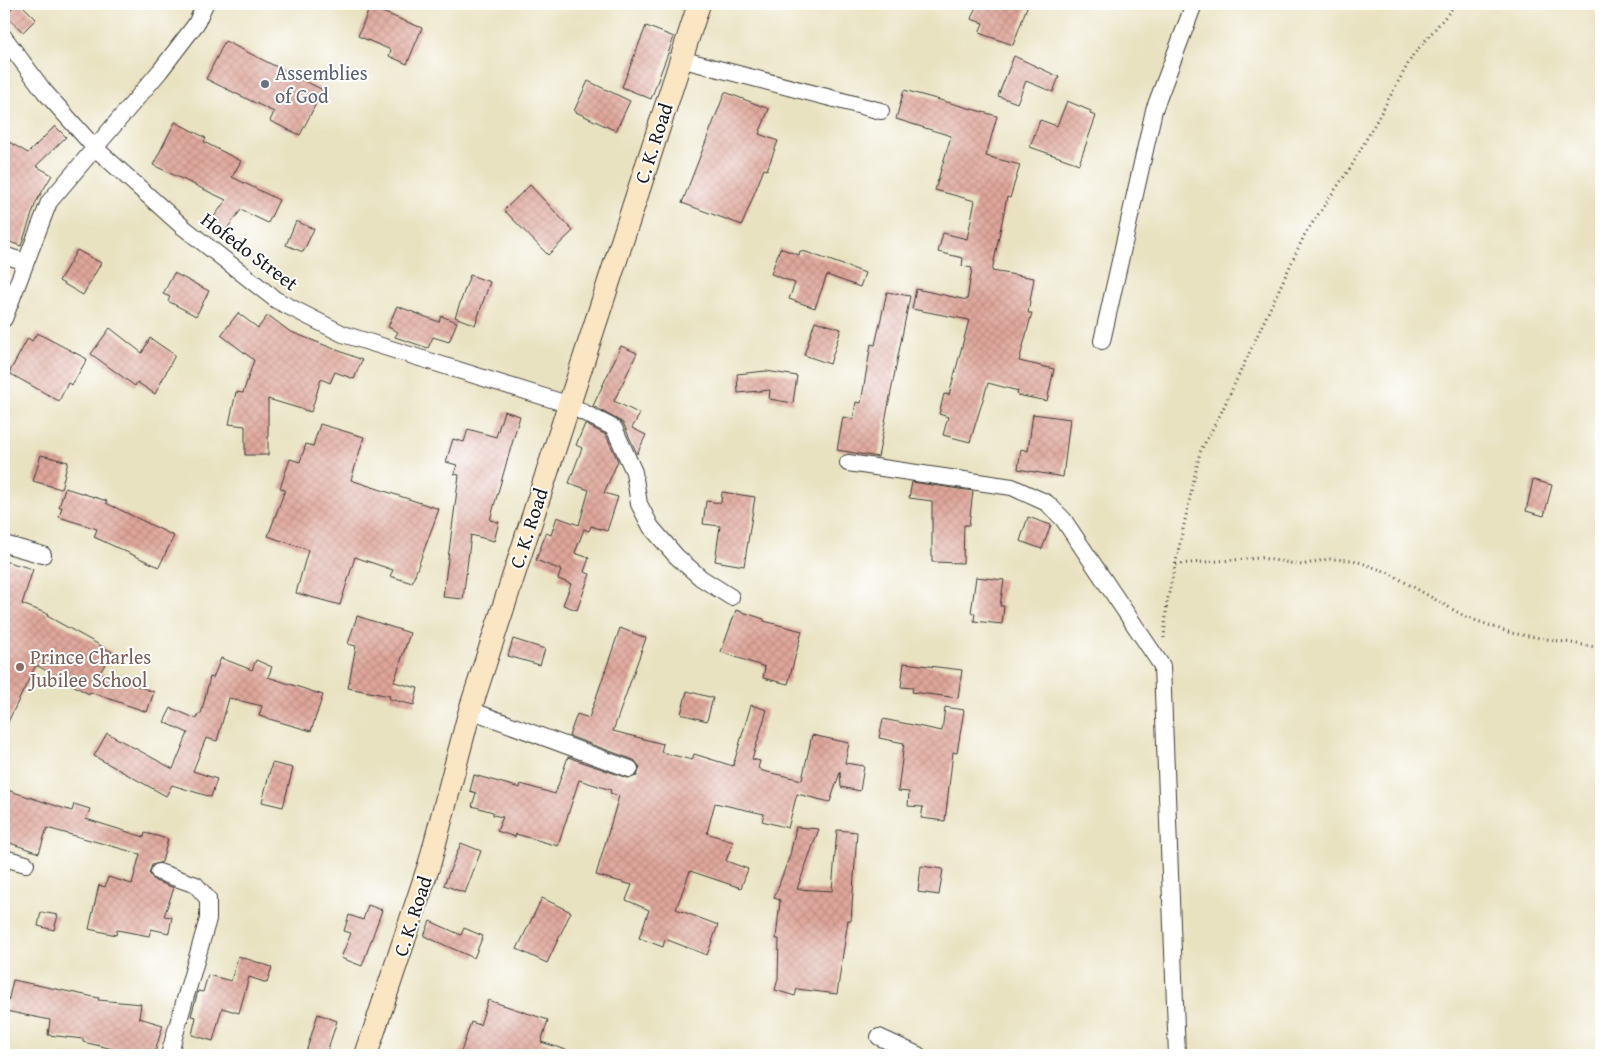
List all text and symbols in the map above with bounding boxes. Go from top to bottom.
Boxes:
place label: Assemblies of God [275,58,368,110]
marker: Assemblies of God [259,78,271,90]
street label: C. K. Road [626,99,680,187]
street label: Hofedo Street [195,205,305,297]
street label: C. K. Road [501,484,555,572]
place label: Prince Charles Jubilee School [27,642,151,694]
marker: Prince Charles Jubilee School [14,661,26,673]
street label: C. K. Road [385,872,439,960]

